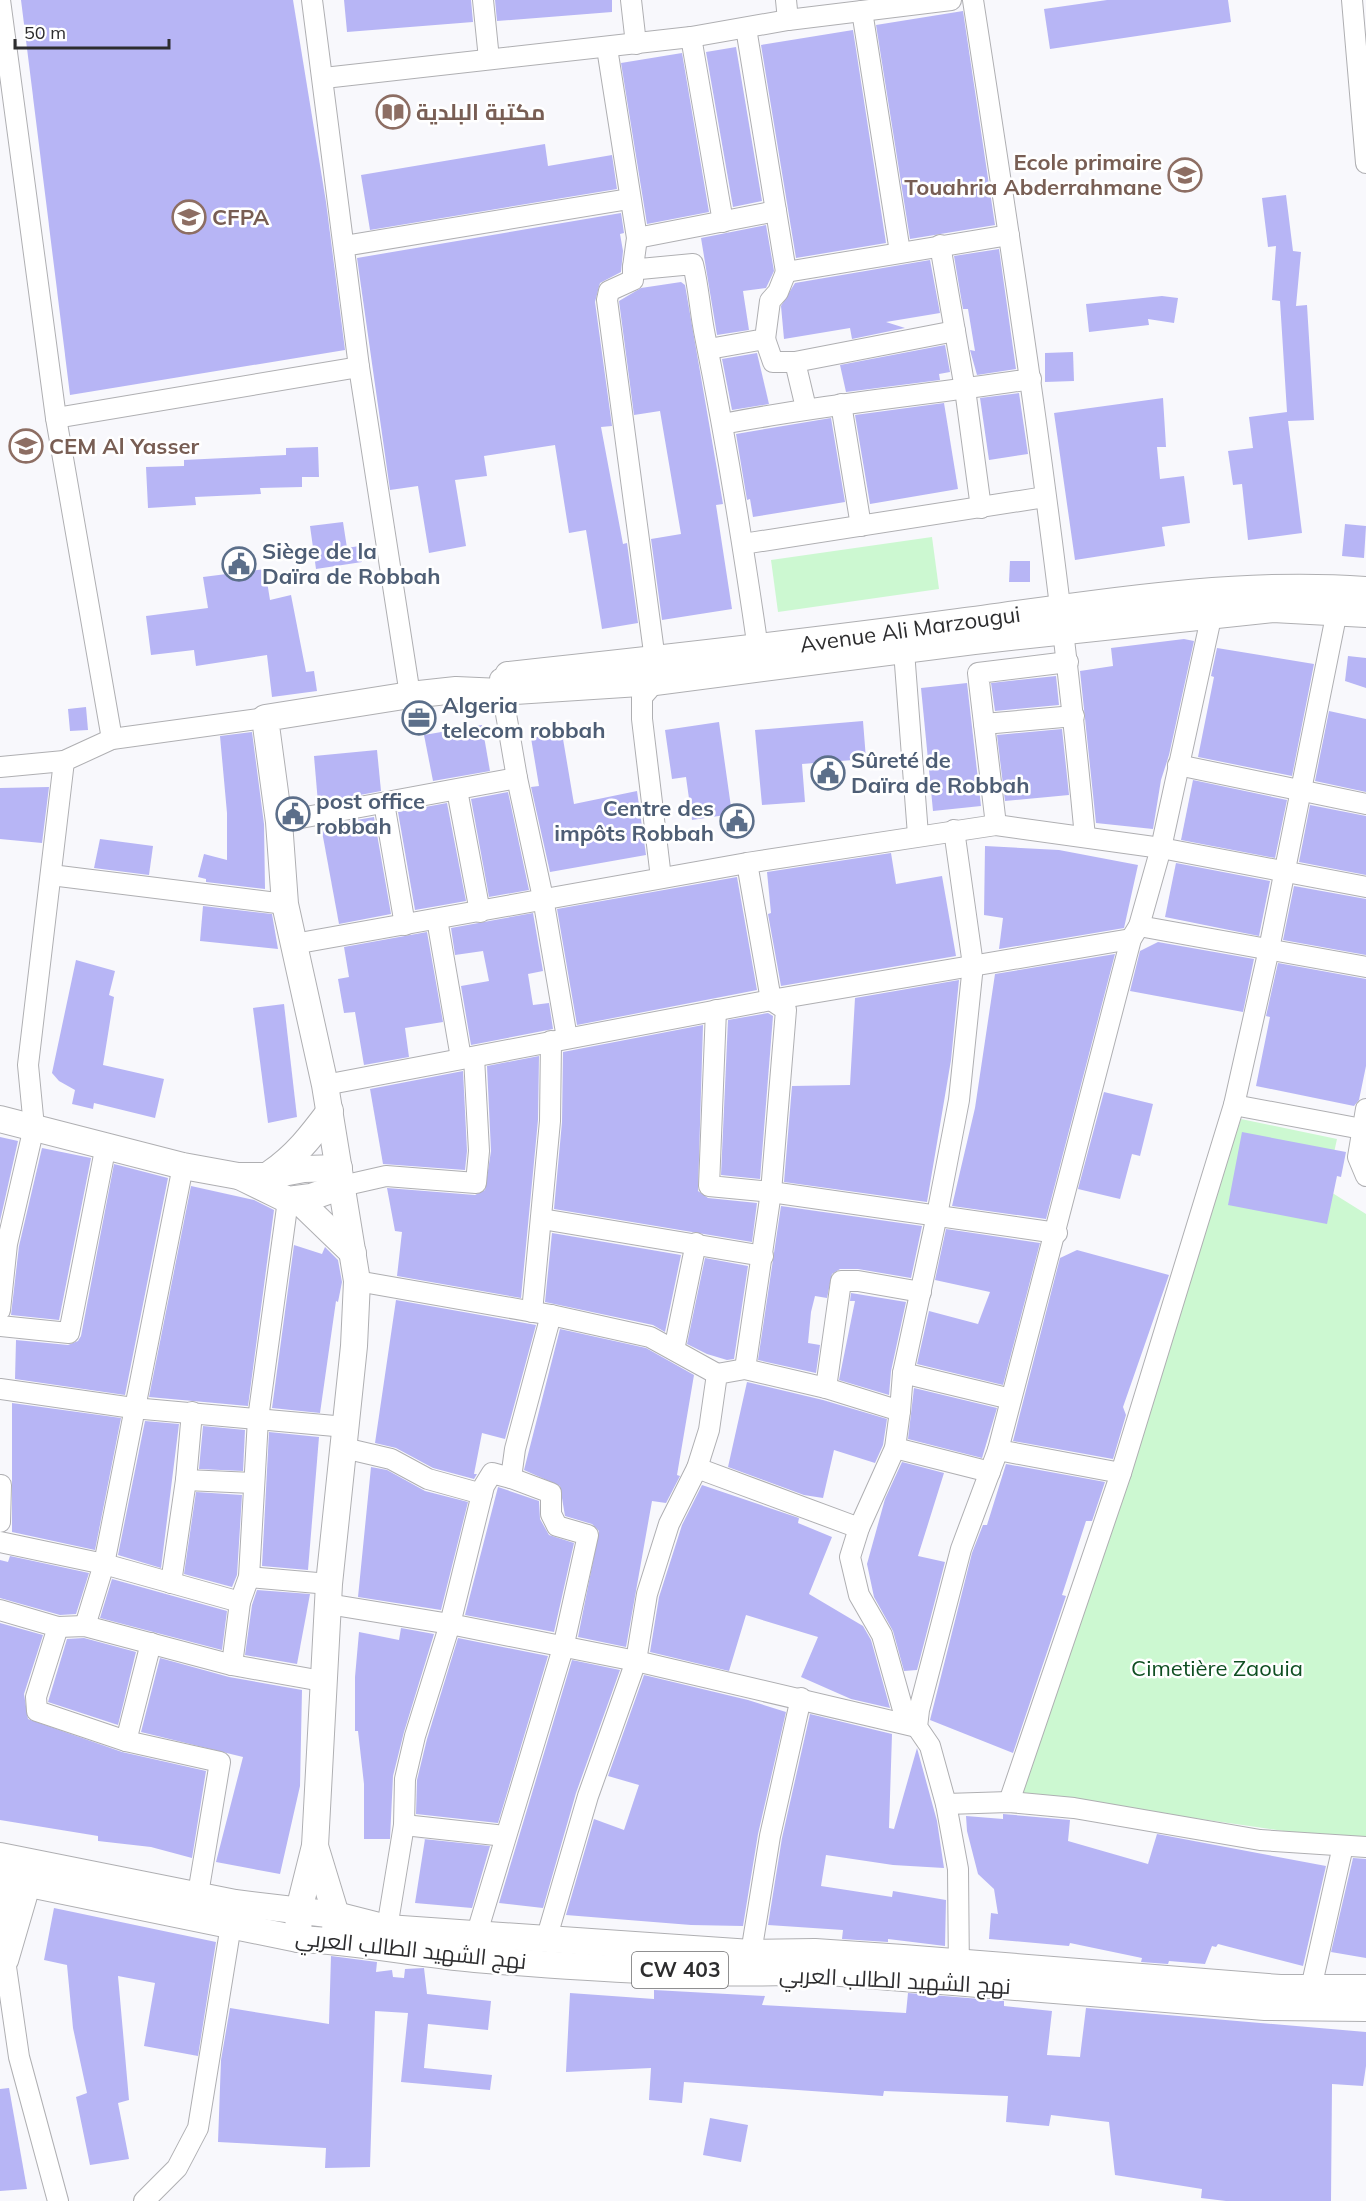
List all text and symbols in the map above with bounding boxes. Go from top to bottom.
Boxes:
scale bar [15,12,170,50]
text: 50 m [24,21,66,44]
library icon: مكتبة البلدية [375,94,411,130]
place label: مكتبة البلدية [416,98,545,126]
place label: Ecole primaire Touahria Abderrahmane [904,148,1162,201]
school or university icon: Ecole primaire Touahria Abderrahmane [1167,157,1203,193]
school or university icon: CFPA [171,199,207,235]
place label: CFPA [212,203,270,231]
school or university icon: CEM Al Yasser [8,428,44,464]
place label: CEM Al Yasser [49,432,199,460]
place label: Siège de la Daïra de Robbah [262,537,440,590]
public building icon: Siège de la Daïra de Robbah [221,546,257,582]
street label: Avenue Ali Marzougui [798,600,1022,658]
place label: Algeria telecom robbah [442,691,605,744]
office icon: Algeria telecom robbah [401,700,437,736]
place label: Sûreté de Daïra de Robbah [851,746,1029,799]
public building icon: Sûreté de Daïra de Robbah [810,755,846,791]
place label: post office robbah [316,787,425,840]
place label: Centre des impôts Robbah [554,794,714,847]
public building icon: post office robbah [275,796,311,832]
public building icon: Centre des impôts Robbah [719,803,755,839]
park label: Cimetière Zaouia [1131,1654,1303,1682]
street label: نهج الشهيد الطالب العربي [294,1923,528,1978]
road number: CW 403 [632,1952,728,1988]
street label: نهج الشهيد الطالب العربي [778,1960,1012,2003]

